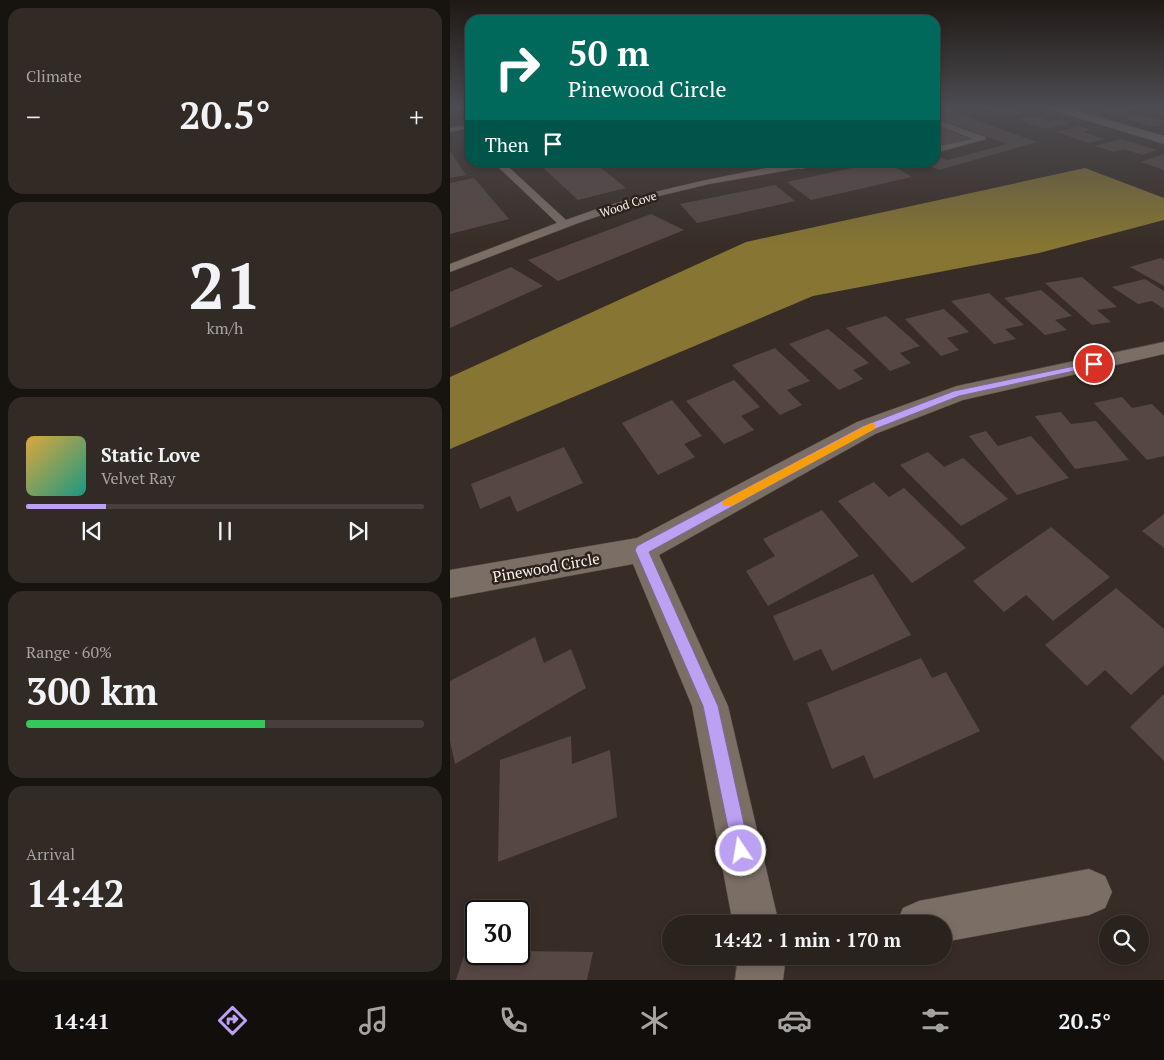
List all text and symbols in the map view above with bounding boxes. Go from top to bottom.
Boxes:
text: 50 m [568,30,649,76]
icon: right [485,35,550,100]
text: Climate [26,65,82,87]
text: Pinewood Circle [568,74,727,103]
text: 20.5° [179,90,271,140]
text: − [26,98,41,135]
text: + [409,98,424,135]
icon: arrive [539,130,567,158]
text: Then [485,132,529,157]
street label: Wood Cove [598,188,658,220]
text: 21 [188,241,262,328]
text: km/h [207,317,243,339]
pin [1073,343,1115,385]
icon: arrive [1080,350,1108,378]
text: Static Love [101,442,200,467]
text: Velvet Ray [101,467,175,489]
icon: previous [78,517,106,545]
icon: pause [211,517,239,545]
icon: next [344,517,372,545]
street label: Pinewood Circle [491,548,601,586]
text: Range · 60% [26,641,112,663]
text: 300 km [26,666,158,716]
position arrow [714,824,766,876]
text: Arrival [26,843,75,865]
text: 14:42 [26,868,125,918]
speed limit sign: 30 [465,900,530,965]
map controls [1099,915,1149,965]
button: search [1099,915,1149,965]
text: 14:42 · 1 min · 170 m [713,927,901,952]
icon: directions [215,1003,250,1038]
icon: music [356,1003,391,1038]
icon: phone [496,1003,531,1038]
icon: climate [637,1003,672,1038]
icon: car [777,1003,812,1038]
icon: filters [918,1003,953,1038]
text: 14:41 [53,1006,110,1035]
text: 20.5° [1058,1006,1111,1035]

